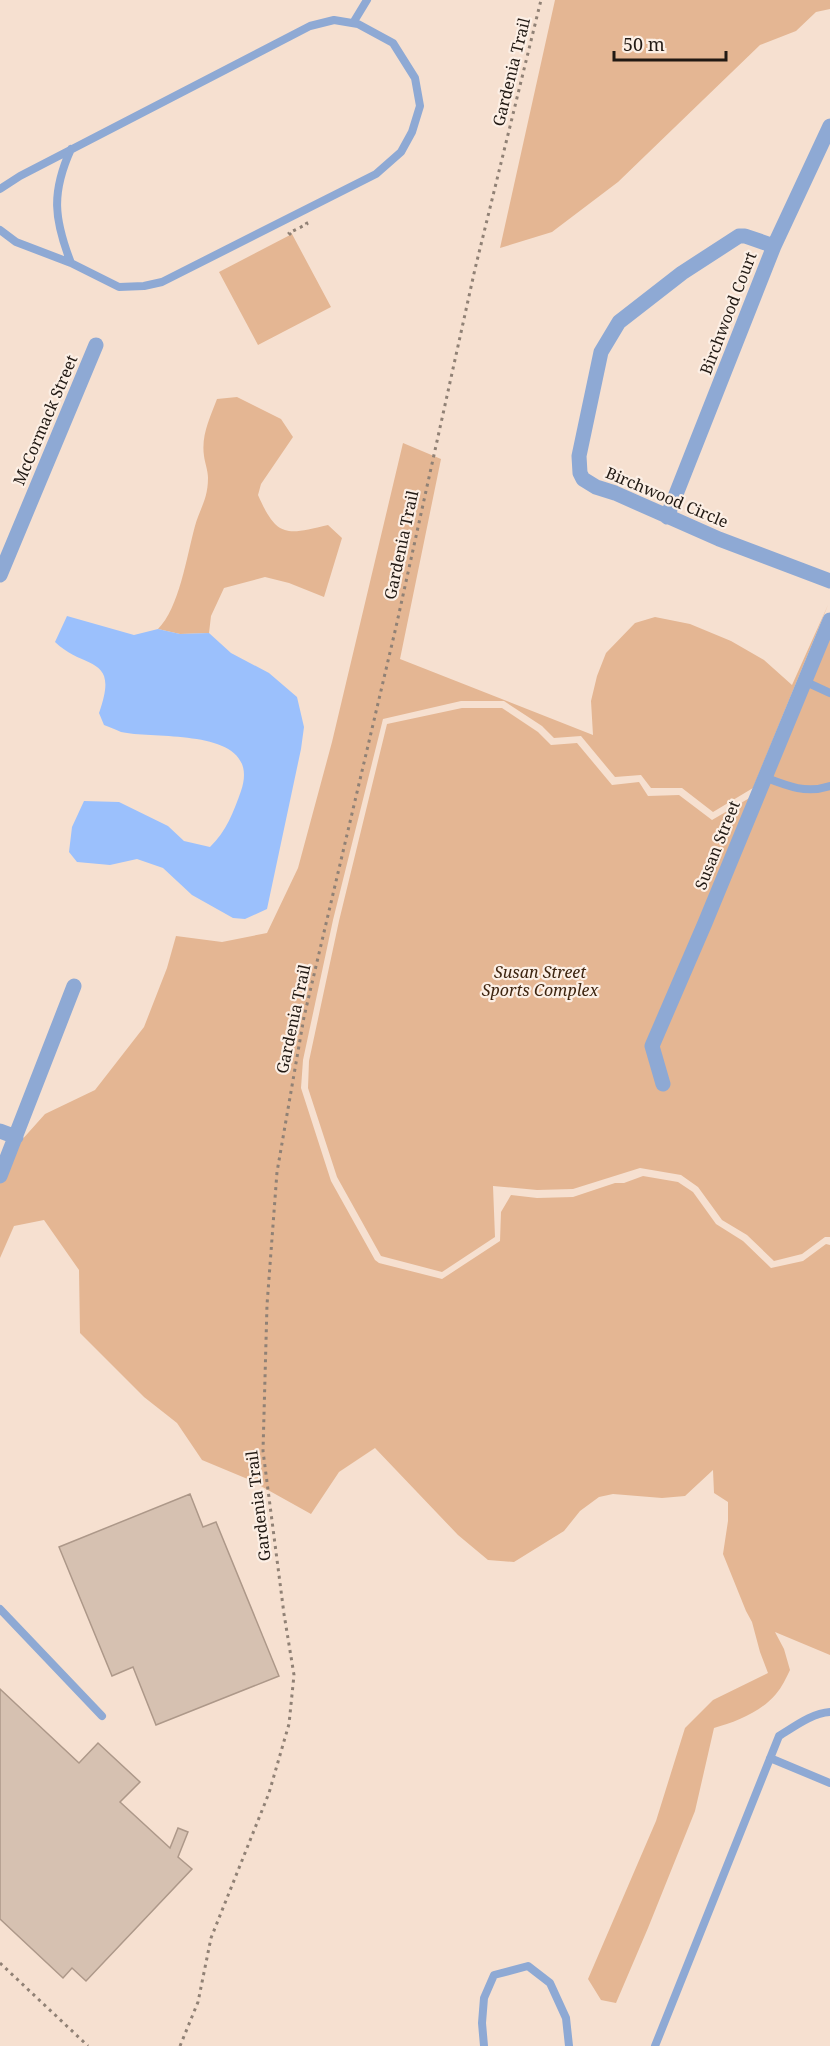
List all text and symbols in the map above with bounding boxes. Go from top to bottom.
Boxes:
street label: Gardenia Trail [487,15,535,129]
scale bar [614,24,726,62]
text: 50 m [623,32,665,56]
street label: Birchwood Court [694,248,762,378]
street label: McCormack Street [8,351,83,489]
street label: Birchwood Circle [602,461,732,533]
street label: Gardenia Trail [379,488,423,602]
street label: Susan Street [689,797,745,893]
park label: Susan Street Sports Complex [482,961,598,1001]
street label: Gardenia Trail [271,962,315,1076]
street label: Gardenia Trail [240,1450,276,1562]

